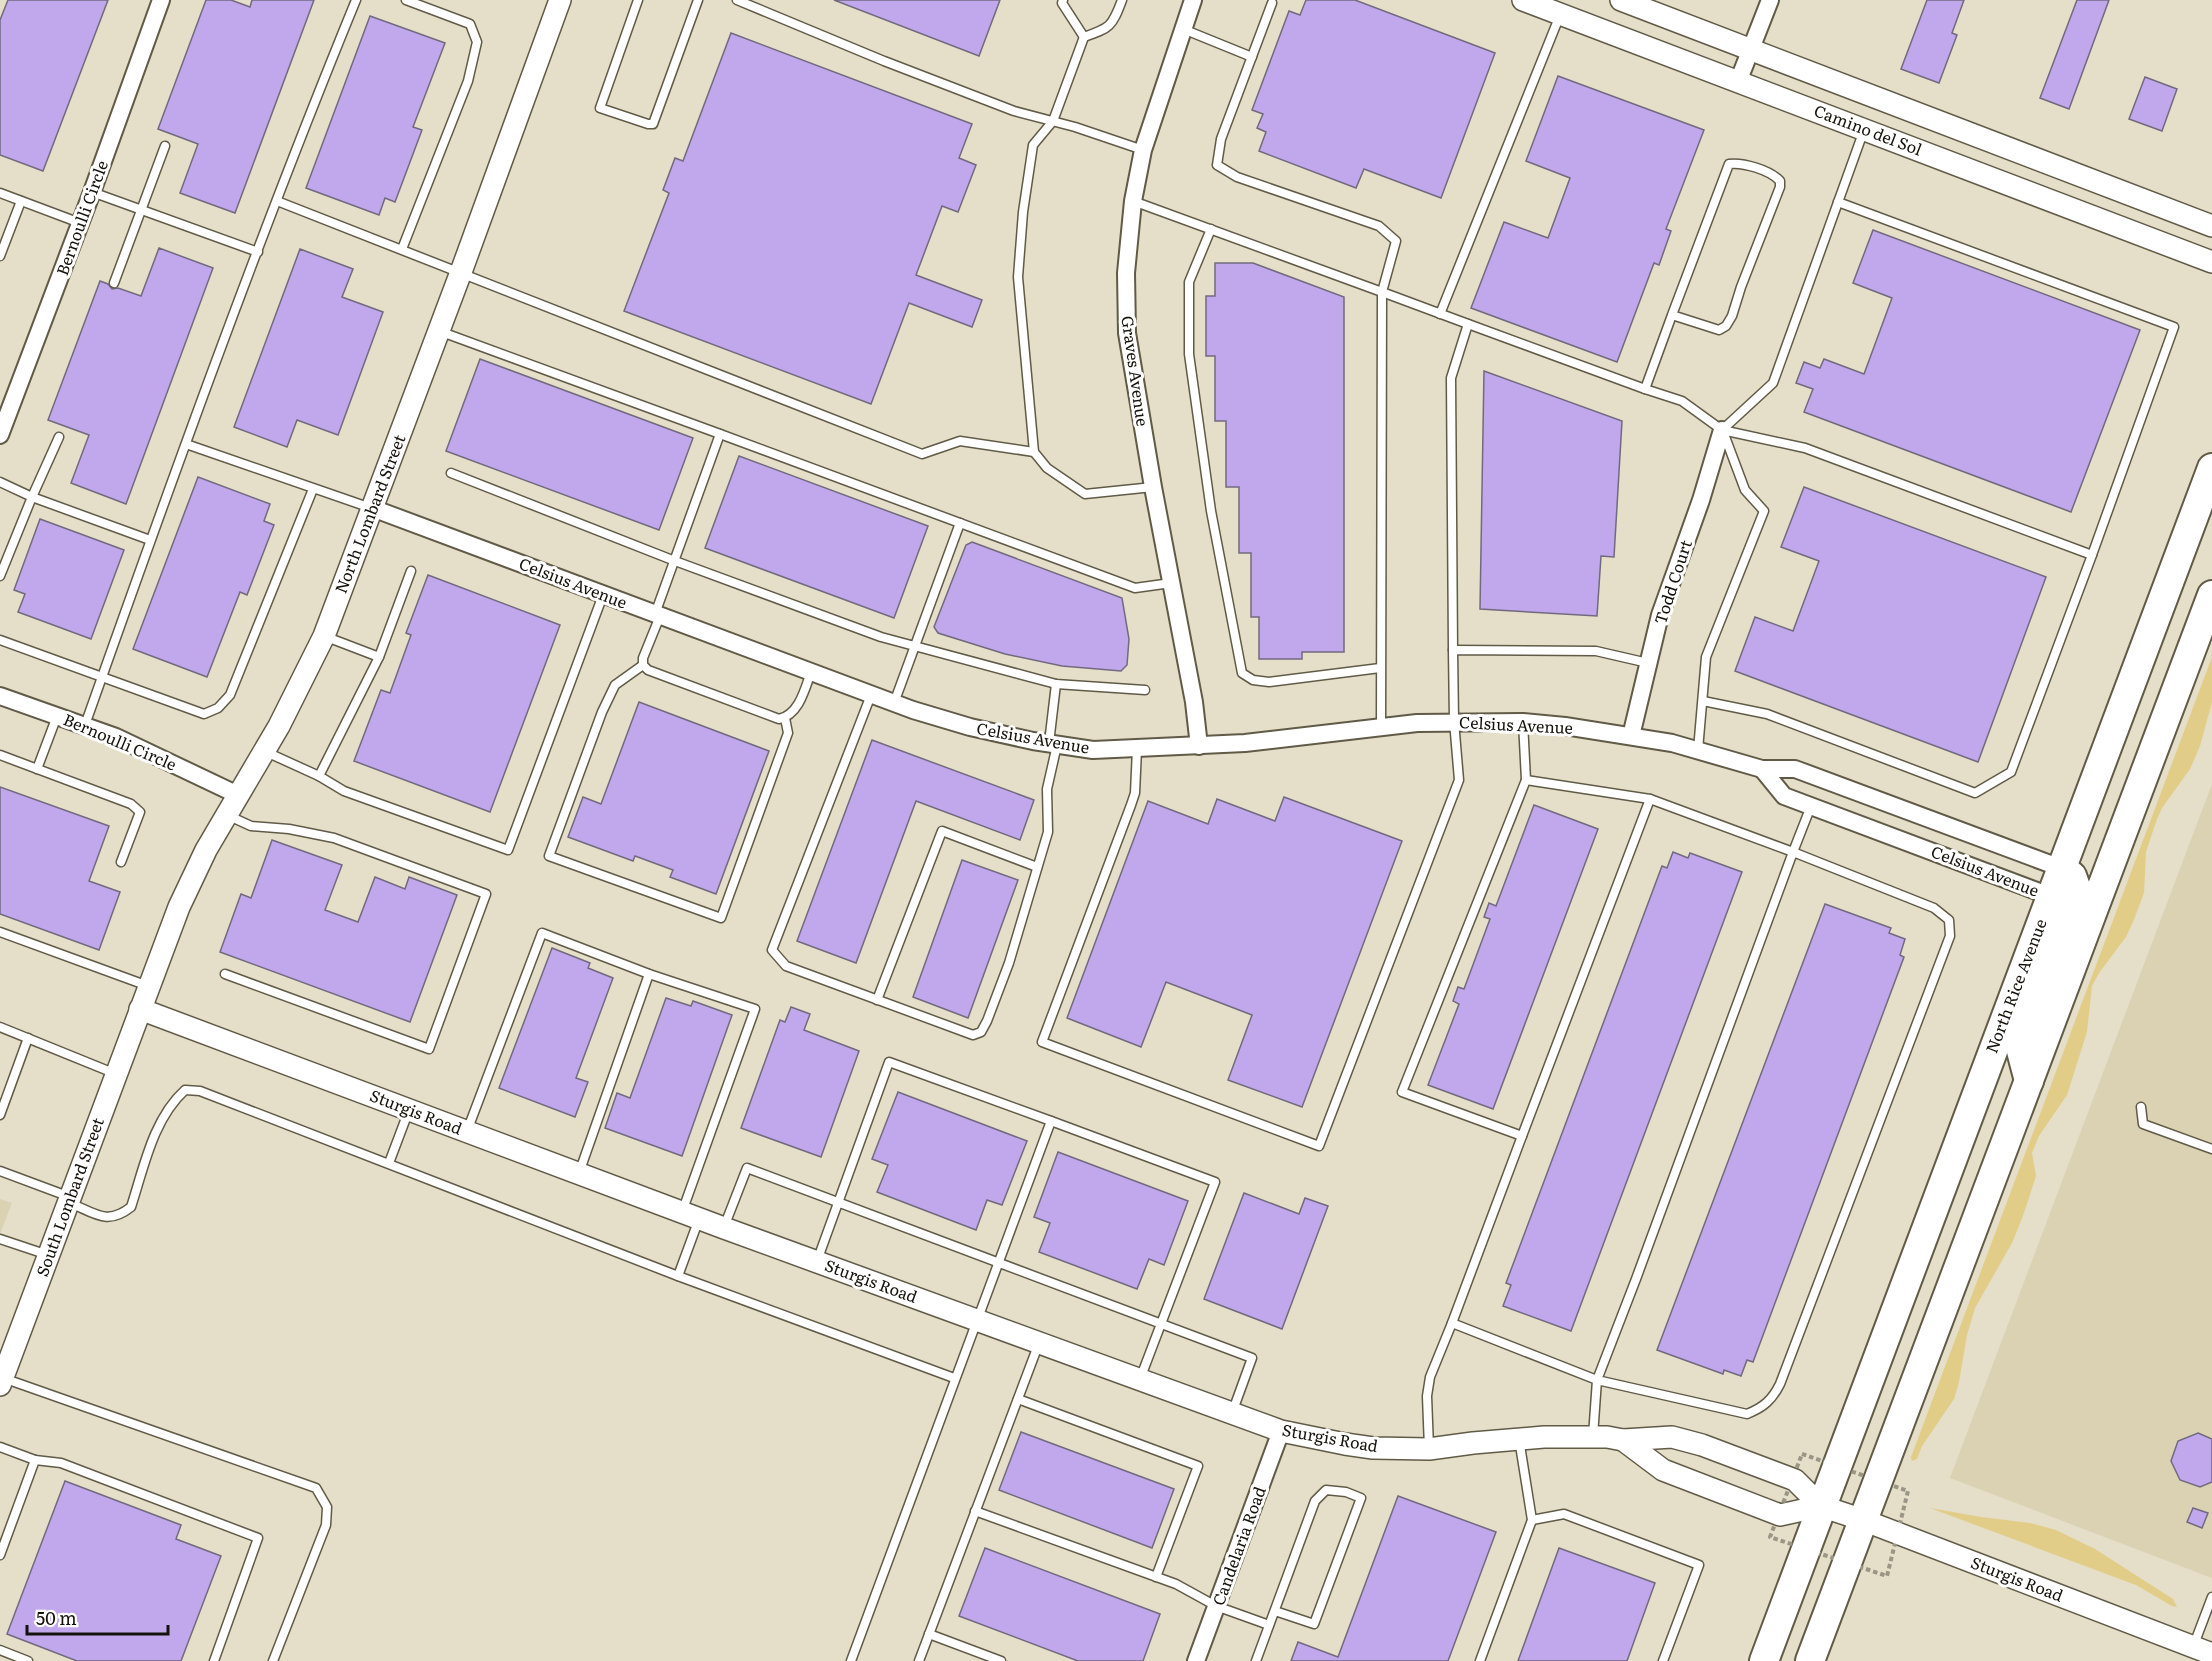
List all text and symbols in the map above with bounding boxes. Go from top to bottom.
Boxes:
street label: Camino del Sol [1811,97,1926,161]
street label: Bernoulli Circle [49,157,113,279]
street label: Graves Avenue [1116,314,1156,428]
street label: North Lombard Street [328,430,411,597]
street label: Todd Court [1647,536,1697,627]
street label: Celsius Avenue [516,550,631,614]
street label: Bernoulli Circle [60,706,181,776]
street label: Celsius Avenue [1459,709,1574,739]
street label: Celsius Avenue [975,715,1091,759]
street label: Celsius Avenue [1928,838,2043,902]
street label: North Rice Avenue [1978,915,2052,1056]
street label: Sturgis Road [367,1082,466,1140]
street label: South Lombard Street [29,1113,109,1280]
street label: Sturgis Road [822,1252,921,1308]
street label: Sturgis Road [1280,1417,1380,1457]
street label: Candelaria Road [1205,1483,1271,1609]
street label: Sturgis Road [1968,1549,2067,1607]
scale bar [27,1598,168,1636]
text: 50 m [36,1604,77,1631]

